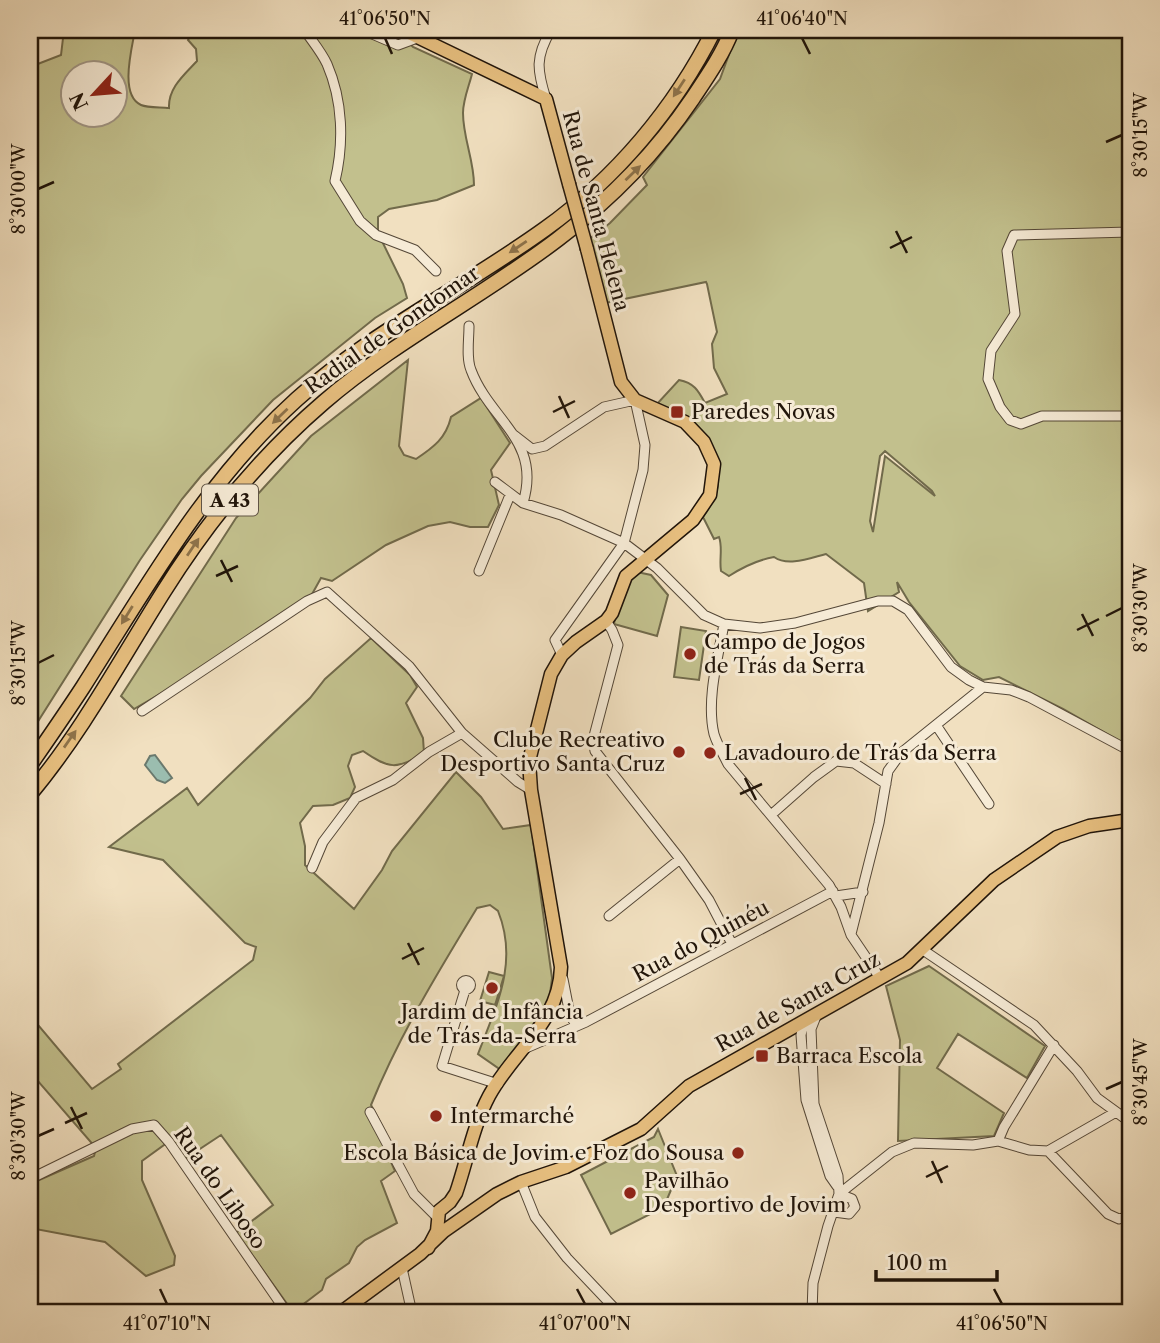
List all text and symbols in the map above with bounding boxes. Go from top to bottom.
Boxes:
text: 41°06'50"N [339,8,431,30]
text: 41°06'40"N [756,8,848,30]
north arrow [60,60,130,130]
one-way arrow [673,79,686,98]
text: N [65,89,93,114]
text: 8°30'15"W [1130,91,1152,178]
street label: Rua de Santa Helena [558,108,636,315]
text: 8°30'00"W [8,142,30,235]
one-way arrow [624,165,641,181]
one-way arrow [509,240,528,253]
street label: Radial de Gondomar [300,260,484,399]
place label: Paredes Novas [691,399,835,424]
marker: Paredes Novas [669,404,685,420]
one-way arrow [271,407,288,424]
road number: A 43 [202,485,258,516]
one-way arrow [186,538,199,557]
text: 8°30'30"W [1130,562,1152,653]
one-way arrow [121,606,134,625]
text: 8°30'15"W [8,619,30,706]
place label: Campo de Jogos de Trás da Serra [704,629,866,678]
marker: Campo de Jogos de Trás da Serra [682,646,698,662]
place label: Clube Recreativo Desportivo Santa Cruz [440,727,665,776]
one-way arrow [63,730,77,748]
place label: Lavadouro de Trás da Serra [724,740,998,765]
marker: Clube Recreativo Desportivo Santa Cruz [671,744,687,760]
marker: Lavadouro de Trás da Serra [702,745,718,761]
street label: Rua do Quinéu [628,894,773,987]
street label: Rua de Santa Cruz [711,946,884,1057]
marker: Jardim de Infância de Trás-da-Serra [484,980,500,996]
place label: Jardim de Infância de Trás-da-Serra [398,999,584,1048]
text: 8°30'45"W [1130,1037,1152,1126]
place label: Barraca Escola [776,1043,924,1068]
marker: Barraca Escola [754,1048,770,1064]
text: 8°30'30"W [8,1090,30,1181]
place label: Intermarché [450,1103,574,1128]
marker: Intermarché [428,1108,444,1124]
street label: Rua do Liboso [169,1122,272,1254]
place label: Escola Básica de Jovim e Foz do Sousa [343,1140,725,1165]
marker: Escola Básica de Jovim e Foz do Sousa [730,1145,746,1161]
place label: Pavilhão Desportivo de Jovim [644,1168,847,1217]
marker: Pavilhão Desportivo de Jovim [622,1185,638,1201]
scale bar [876,1238,997,1282]
text: 100 m [887,1250,948,1275]
text: 41°07'10"N [123,1313,211,1335]
text: 41°07'00"N [539,1313,631,1335]
text: 41°06'50"N [956,1313,1048,1335]

